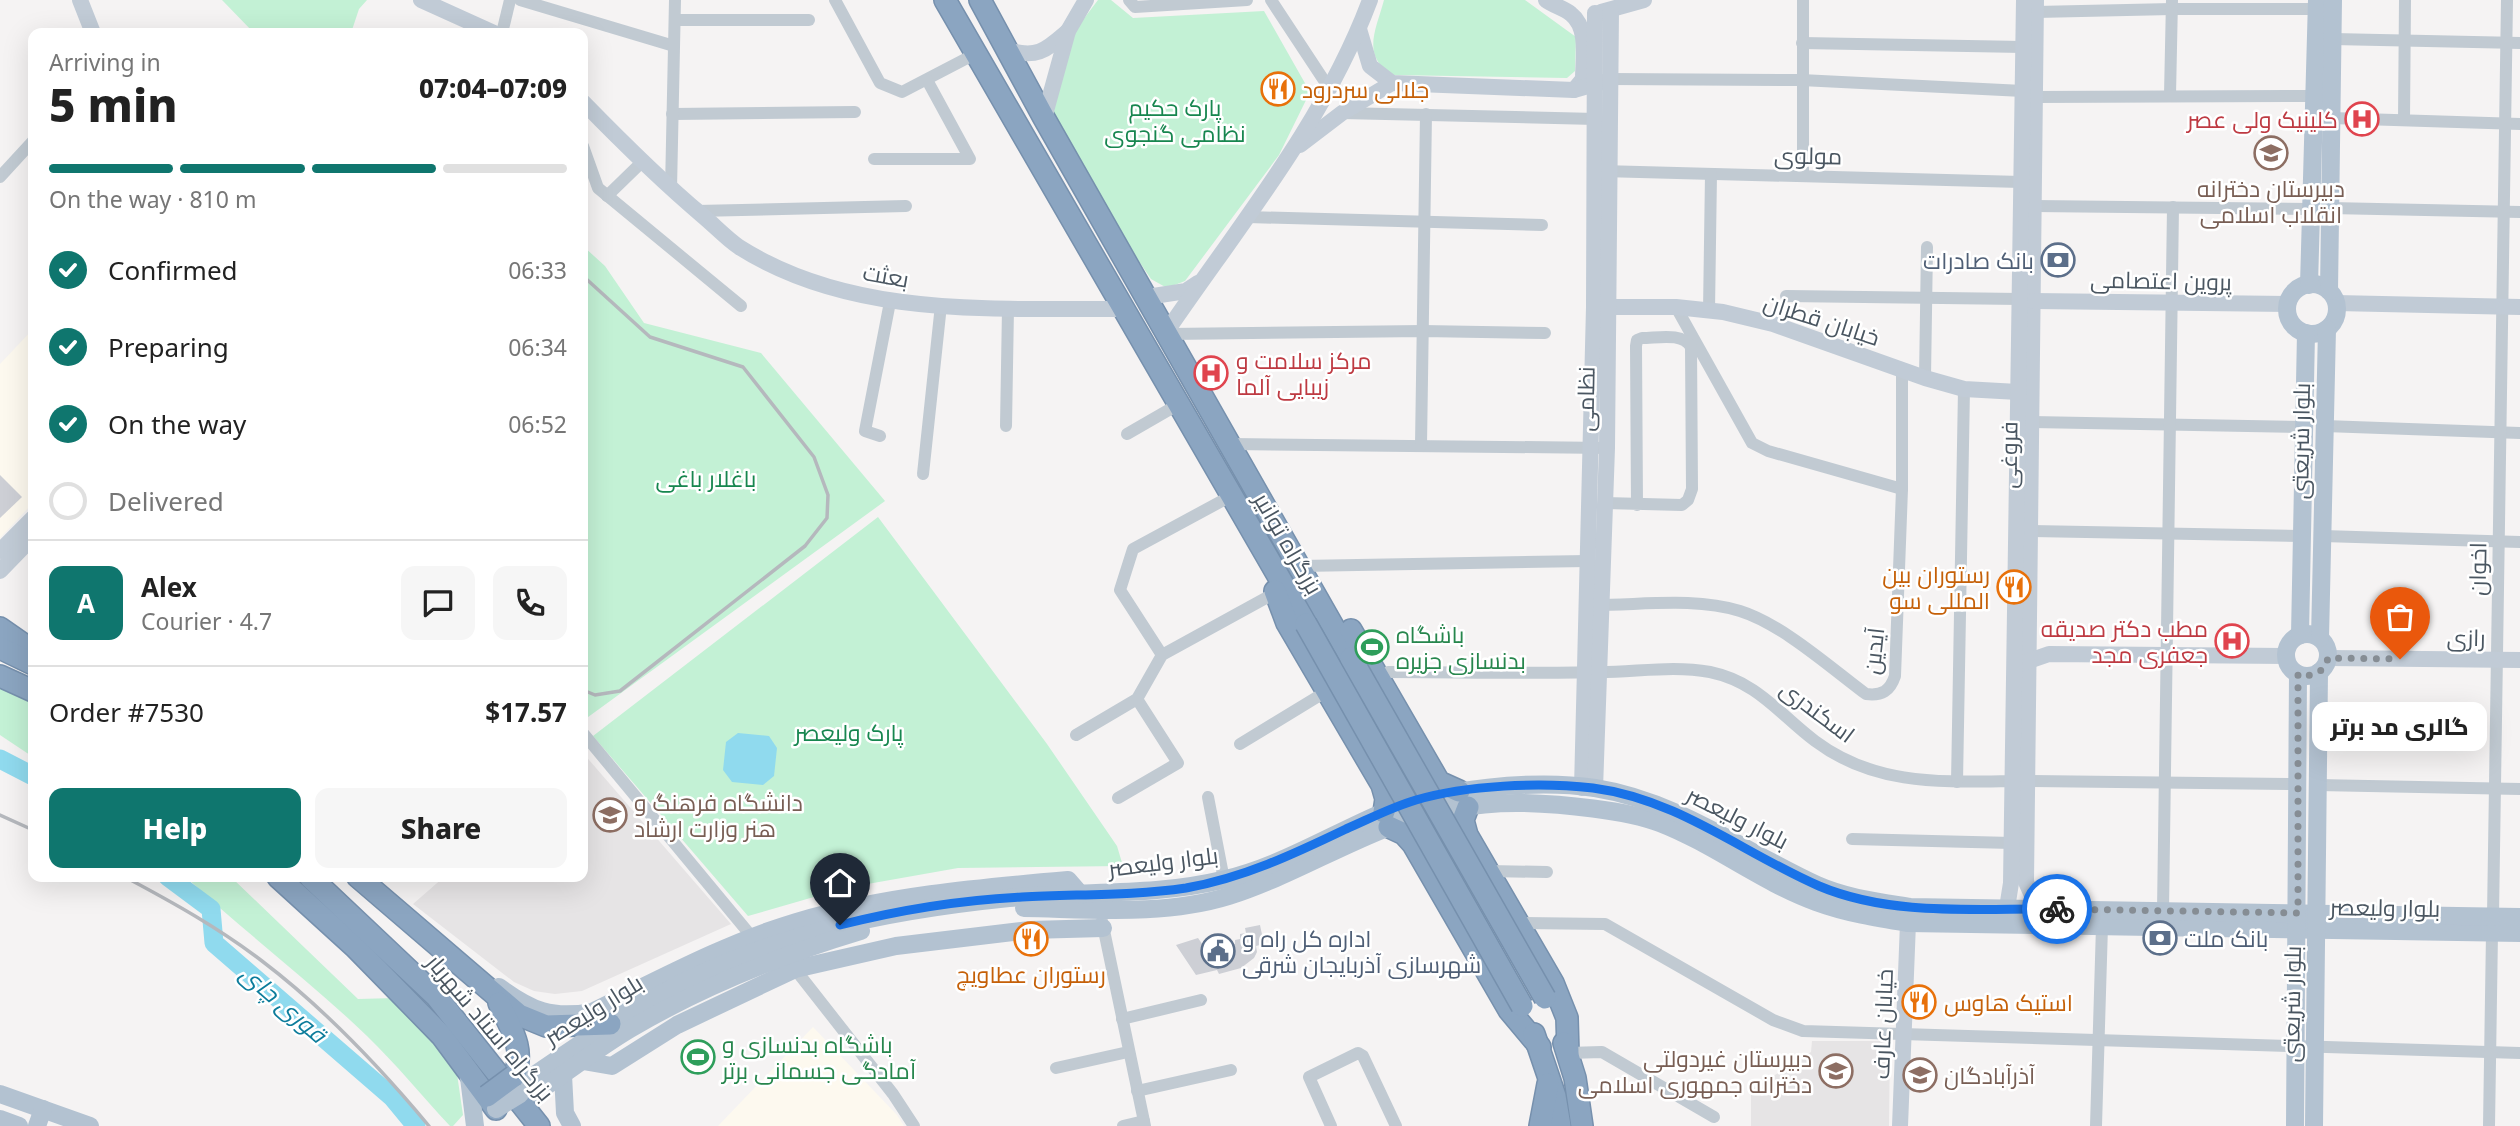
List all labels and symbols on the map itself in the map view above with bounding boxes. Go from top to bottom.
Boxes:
restaurant icon: جلالی سردرود [1259,70,1297,108]
place label: جلالی سردرود [1302,73,1429,105]
park label: پارک حکیم نظامی گنجوی [1104,91,1246,149]
hospital icon: کلینیک ولی عصر [2343,100,2381,138]
place label: کلینیک ولی عصر [2185,103,2338,135]
school or university icon: دبیرستان دخترانه انقلاب اسلامی [2252,134,2290,172]
street label: مولوی [1774,138,1842,172]
place label: دبیرستان دخترانه انقلاب اسلامی [2197,172,2345,230]
bank icon: بانک صادرات [2039,241,2077,279]
place label: بانک صادرات [1923,244,2034,276]
street label: بعثت [860,255,912,295]
street label: پروین اعتصامى [2090,263,2232,297]
street label: خیابان قطران [1760,285,1884,353]
place label: مرکز سلامت و زیبایی آلما [1236,344,1371,402]
hospital icon: مرکز سلامت و زیبایی آلما [1192,354,1230,392]
street label: نظامی [1568,366,1602,432]
street label: بلوار شریعتى [2283,382,2317,500]
street label: فروغى [1991,421,2025,489]
park label: باغلار باغی [656,462,756,494]
street label: بزرگراه توانیر [1246,485,1331,600]
street label: اخوان [2461,542,2493,596]
place label: رستوران بین المللی سو [1882,558,1990,616]
restaurant icon: رستوران بین المللی سو [1995,568,2033,606]
pin [2370,587,2430,659]
place label: مطب دکتر صدیقه جعفری مجد [2041,612,2208,670]
place label: باشگاه بدنسازی جزیره [1396,618,1526,676]
street label: رازی [2446,621,2486,653]
hospital icon: مطب دکتر صدیقه جعفری مجد [2213,622,2251,660]
street label: آیدین [1855,626,1891,676]
sports icon: باشگاه بدنسازی جزیره [1353,628,1391,666]
street label: اسکندری [1774,672,1862,750]
callout: گالری مد برتر [2312,701,2488,750]
park label: پارک ولیعصر [793,716,903,748]
street label: بلوار ولیعصر [1680,777,1795,856]
place label: دانشگاه فرهنگ و هنر وزارت ارشاد [634,786,803,844]
school or university icon: دانشگاه فرهنگ و هنر وزارت ارشاد [591,796,629,834]
street label: بلوار ولیعصر [1104,838,1220,884]
pin [810,853,870,925]
courier [2022,874,2092,944]
street label: بلوار ولیعصر [2327,890,2441,924]
bank icon: بانک ملت [2141,919,2179,957]
restaurant icon: رستوران عطاویچ [1012,920,1050,958]
place label: اداره کل راه و شهرسازی آذربایجان شرقی [1242,922,1481,980]
place label: بانک ملت [2184,922,2268,954]
public building icon: اداره کل راه و شهرسازی آذربایجان شرقی [1199,932,1237,970]
street label: بزرگراه استاد شهریار [419,945,562,1107]
street label: بلوار شریعتى [2274,945,2308,1063]
water label: قوری چای [233,956,335,1051]
place label: رستوران عطاویچ [956,958,1106,991]
street label: بلوار ولیعصر [536,966,648,1053]
street label: خیابان عارف [1864,968,1900,1080]
restaurant icon: استیک هاوس [1900,983,1938,1021]
place label: استیک هاوس [1944,986,2073,1018]
place label: باشگاه بدنسازی و آمادگی جسمانی برتر [720,1028,916,1086]
sports icon: باشگاه بدنسازی و آمادگی جسمانی برتر [679,1038,717,1076]
place label: دبیرستان غیردولتی دخترانه جمهوری اسلامی [1578,1042,1812,1100]
school or university icon: دبیرستان غیردولتی دخترانه جمهوری اسلامی [1817,1052,1855,1090]
school or university icon: آذرآبادگان [1901,1056,1939,1094]
place label: آذرآبادگان [1944,1059,2035,1091]

